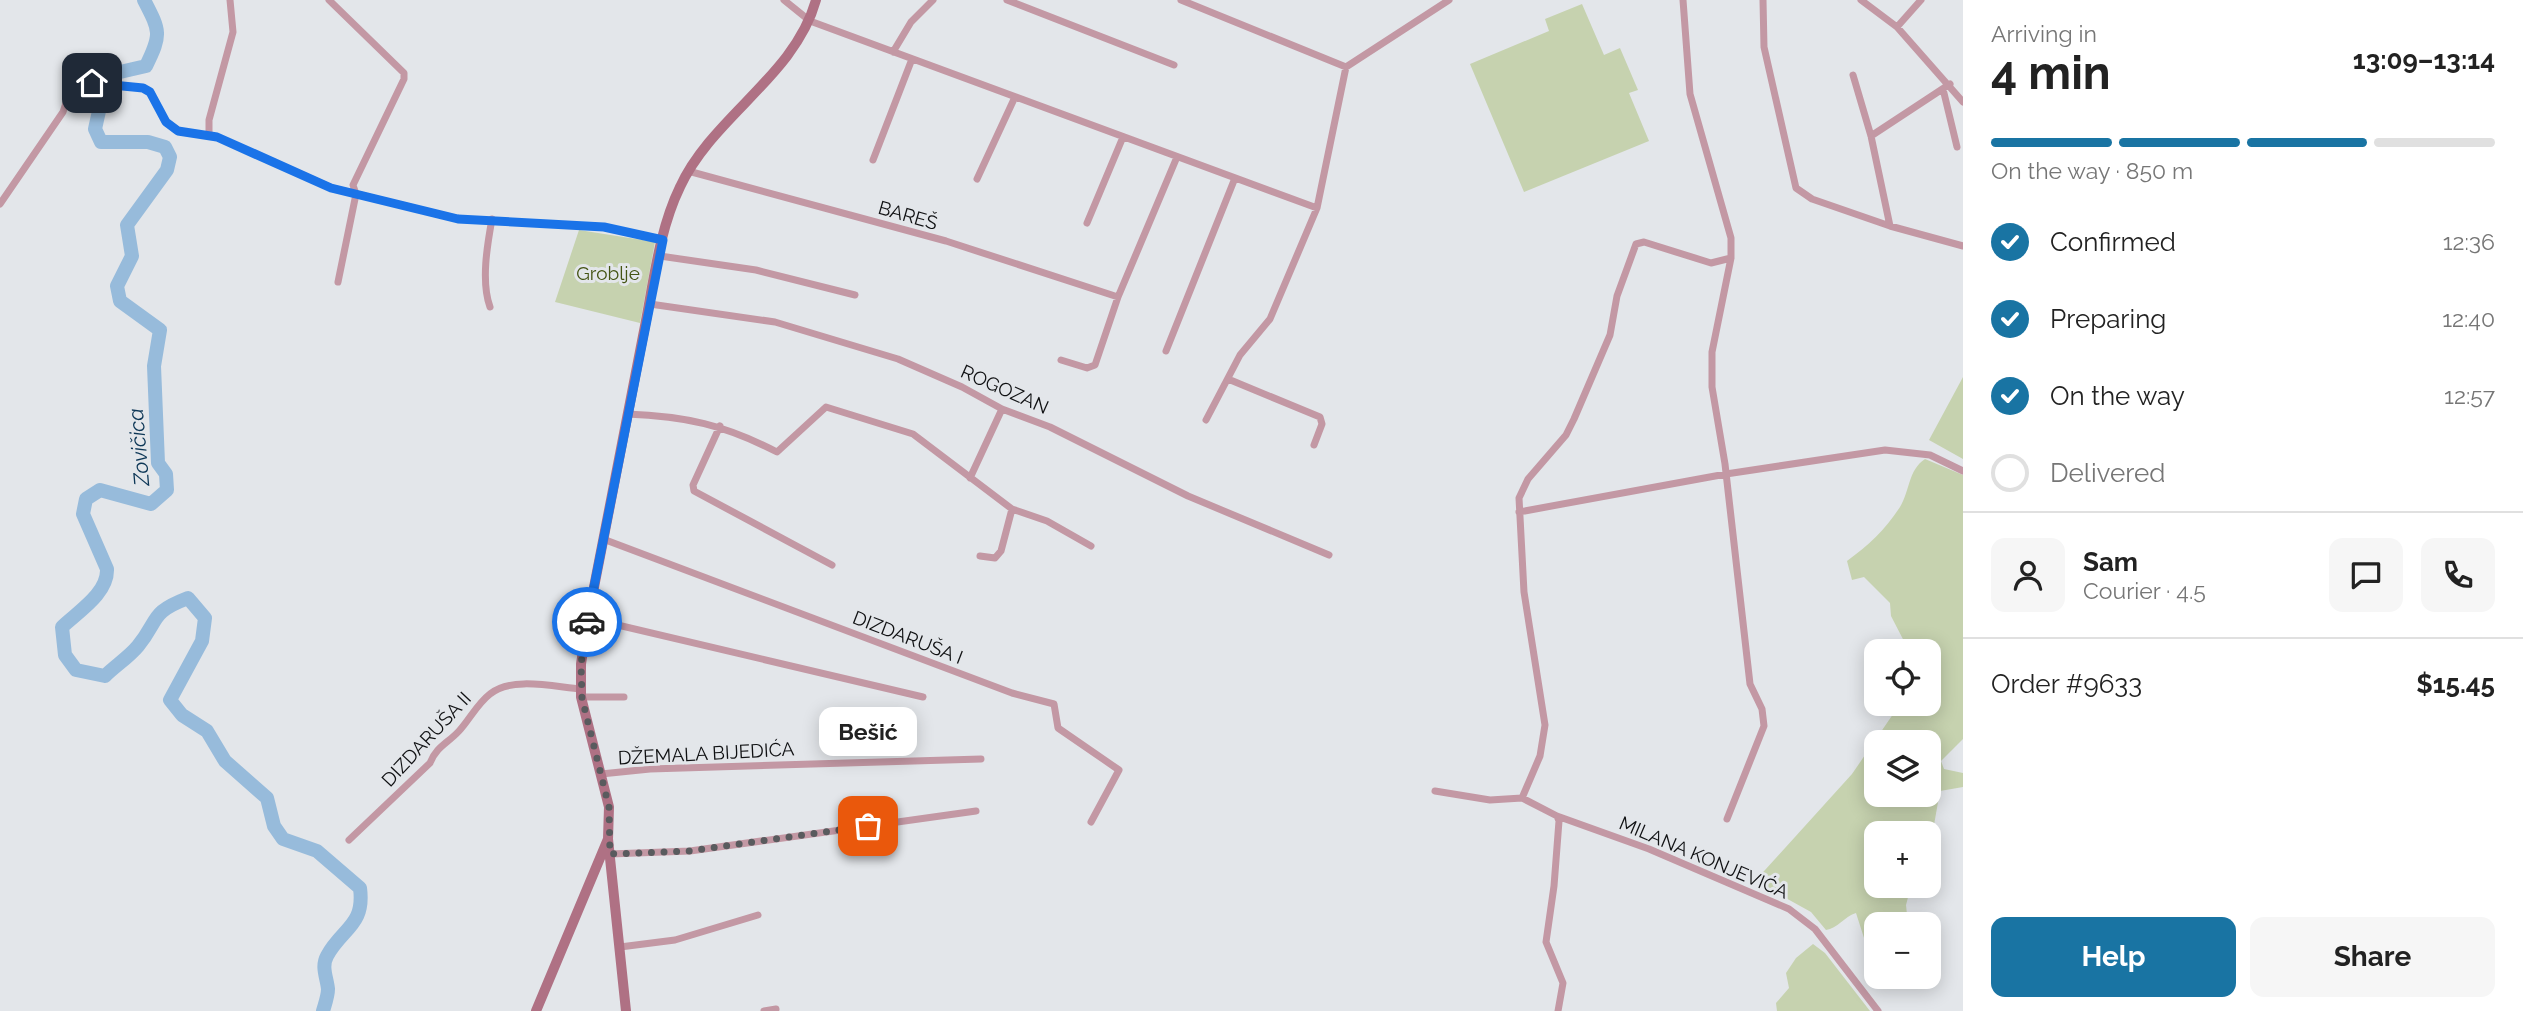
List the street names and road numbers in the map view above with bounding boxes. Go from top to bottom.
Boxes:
street label: BAREŠ [876,196,940,234]
street label: ROGOZAN [958,360,1052,418]
street label: DIZDARUŠA I [850,606,966,668]
street label: DIZDARUŠA II [377,687,475,791]
street label: DŽEMALA BIJEDIĆA [617,737,795,769]
street label: MILANA KONJEVIĆA [1616,811,1792,903]

